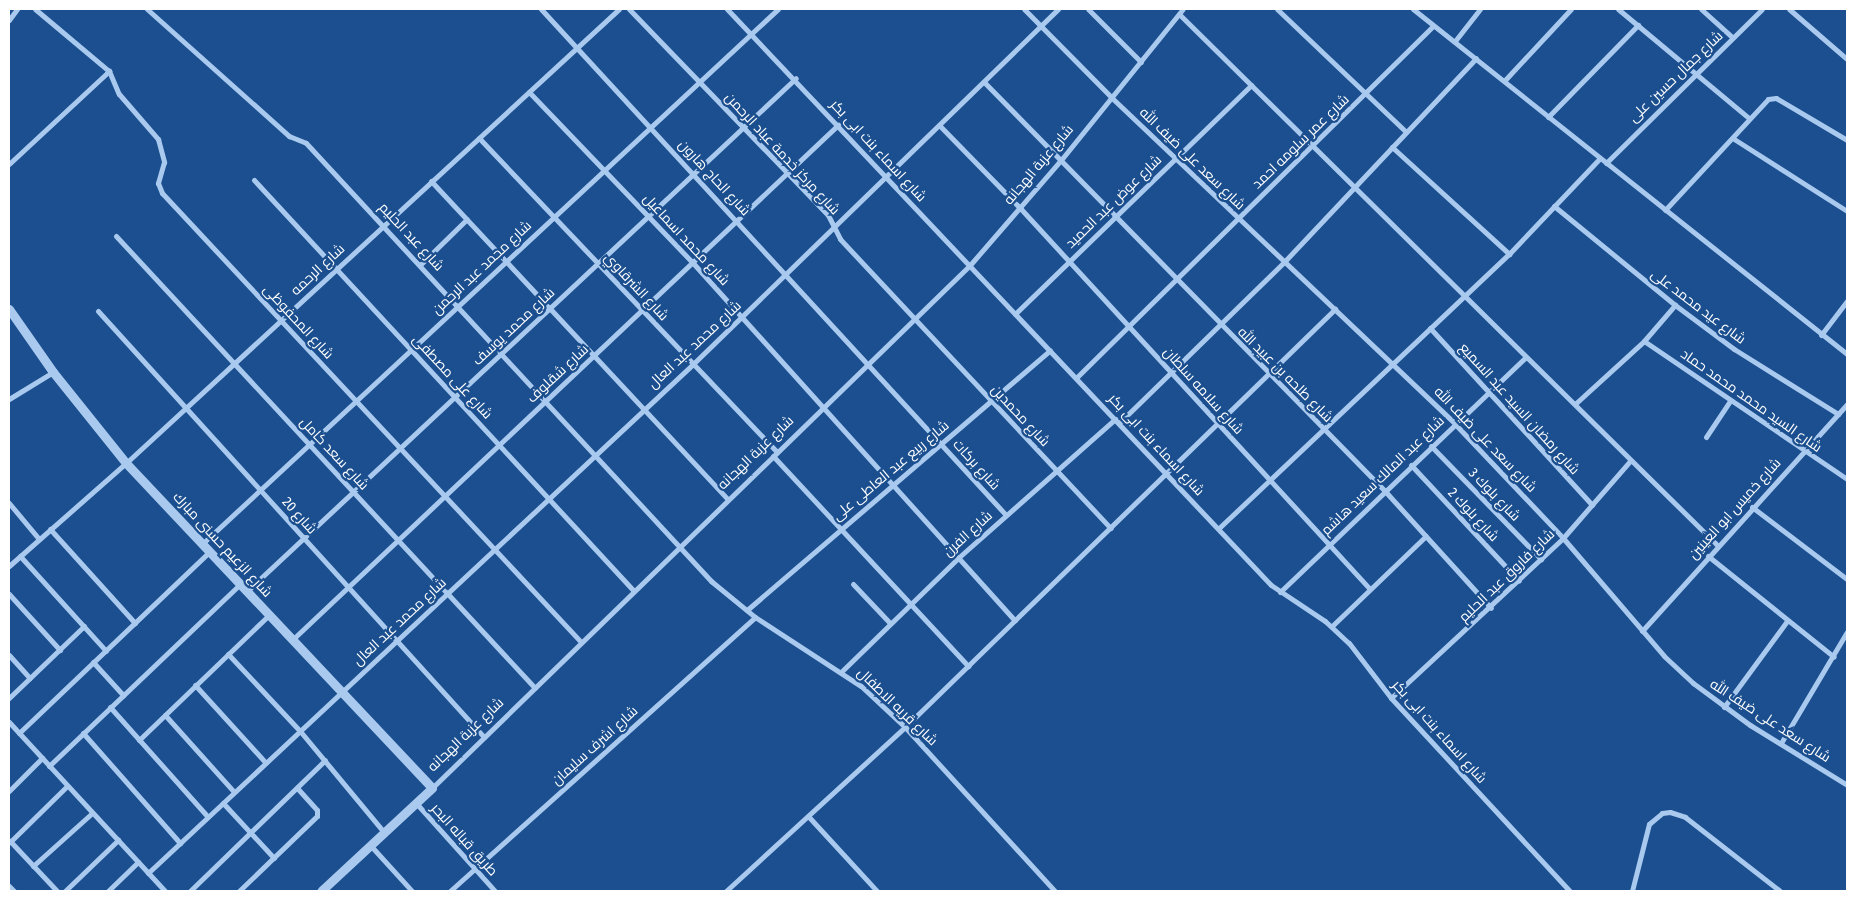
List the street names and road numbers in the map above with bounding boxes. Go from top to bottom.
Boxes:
street label: شارع جمال حسين على [1625,28,1727,126]
street label: شارع مركز خدمة عباد الرحمن [721,89,843,219]
street label: شارع عمر سلومه احمد [1249,91,1353,193]
street label: شارع اسماء بنت ابى بكر [826,97,930,205]
street label: شارع سعد على ضيف الله [1136,104,1248,214]
street label: شارع عزبة الهجانه [1001,122,1077,208]
street label: شارع الحاج هارون [674,136,754,220]
street label: شارع عوض عبد الحميد [1062,152,1166,252]
street label: شارع محمد اسماعيل [639,191,733,289]
street label: شارع عبد الحليم [375,199,447,275]
street label: شارع محمد عبد الرحمن [429,218,535,318]
street label: شارع الرحمه [288,241,348,299]
street label: شارع الشرقاوي [600,250,672,324]
street label: شارع عيد محمد على [1647,266,1749,348]
street label: شارع المحفوظى [259,281,337,363]
street label: شارع محمد يوسف [469,285,559,369]
street label: شارع محمد عبد العال [645,298,745,392]
street label: شارع طلحه بن عبيد الله [1234,324,1336,426]
street label: شارع على مصطفى [409,331,495,423]
street label: شارع رمضان السيد عبد السميع [1455,340,1583,478]
street label: شارع شقلوف [524,341,592,407]
street label: شارع سلامه سلطان [1159,344,1247,438]
street label: شارع السيد محمد محمد حماد [1677,346,1825,456]
street label: شارع محمدين [987,382,1053,450]
street label: شارع سعد على ضيف الله [1430,384,1540,496]
street label: شارع اسماء بنت ابى بكر [1104,391,1208,499]
street label: شارع عزبة الهجانه [714,412,798,494]
street label: شارع عبد المالك سعيد هاشم [1318,413,1448,539]
street label: شارع سعد كامل [296,414,372,494]
street label: شارع ربيع عبد العاطى على [829,417,953,525]
street label: شارع بركات [949,436,1003,494]
street label: شارع خميس ابو العينين [1685,455,1785,563]
street label: شارع بلوك 3 [1465,465,1523,525]
street label: شارع بلوك 2 [1444,485,1502,545]
street label: شارع الزعيم حسنى مبارك [169,489,275,601]
street label: شارع 20 [278,494,320,538]
street label: شارع الفرن [940,508,996,560]
street label: شارع فاروق عبد الحليم [1456,526,1558,626]
street label: شارع محمد عبد العال [350,575,450,669]
street label: شارع قريه الاطفال [853,665,941,749]
street label: شارع سعد على ضيف الله [1707,676,1833,766]
street label: شارع اسماء بنت ابى بكر [1388,677,1490,787]
street label: شارع عزبة الهجانه [424,694,508,776]
street label: شارع اشرف سليمان [548,703,642,789]
street label: طريق قباله البحر [427,800,501,880]

